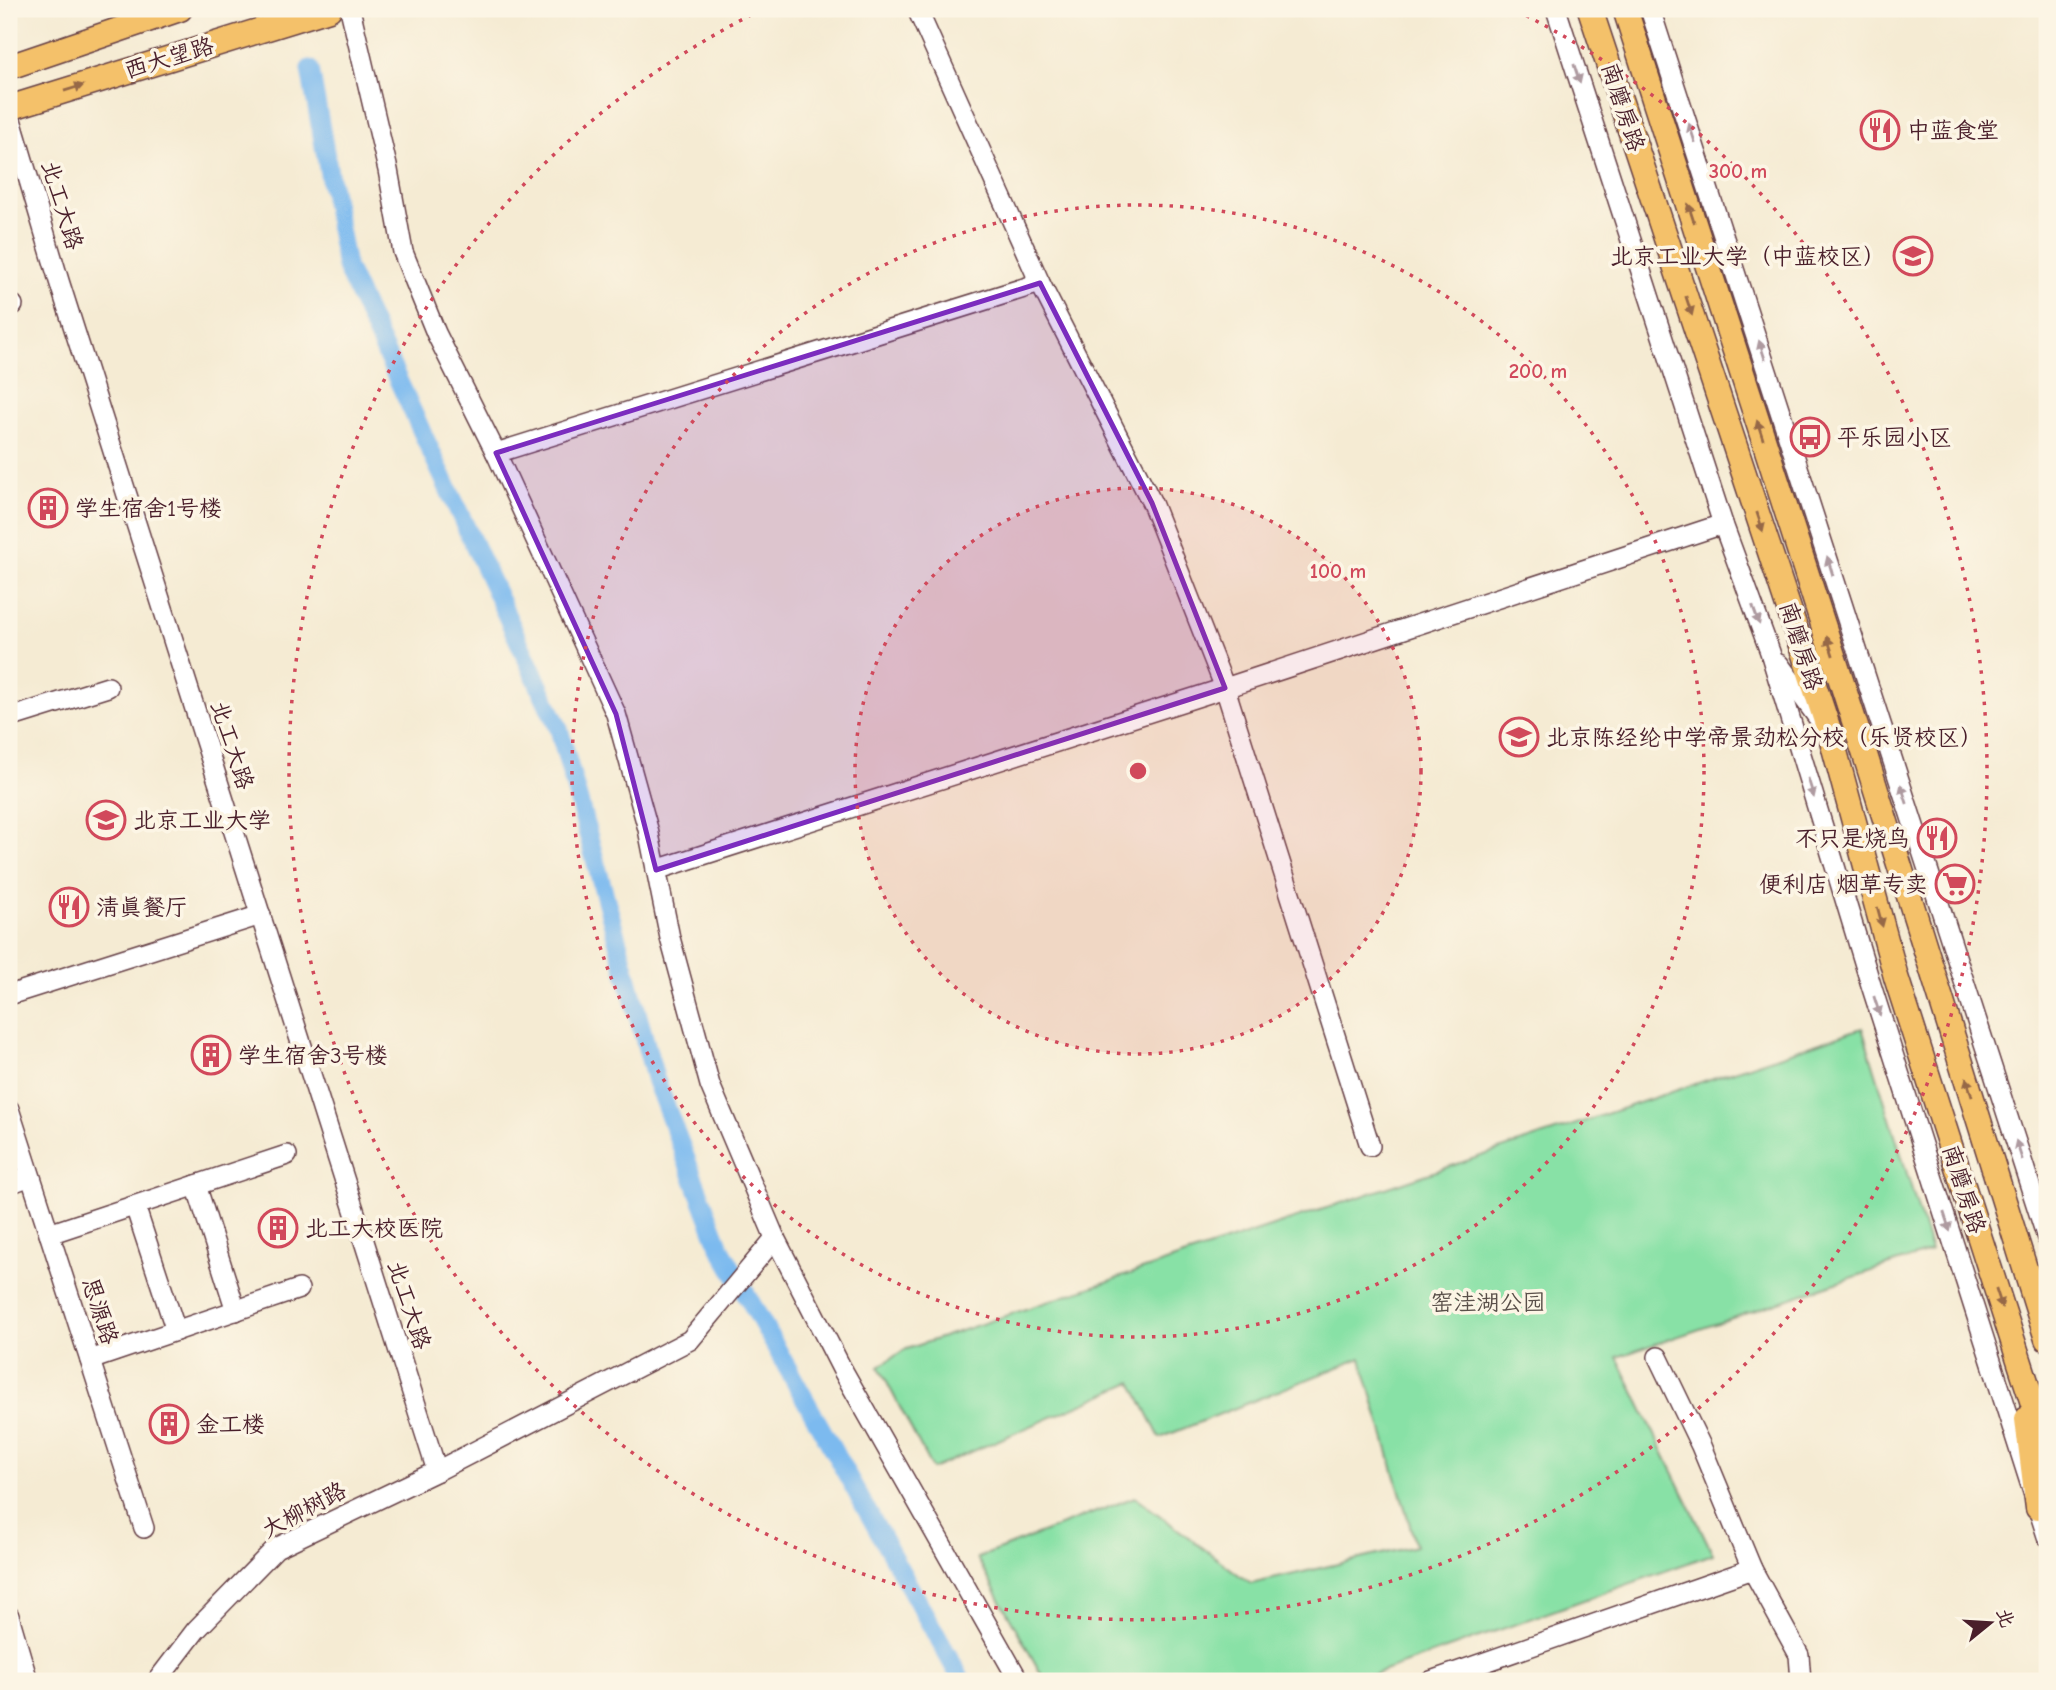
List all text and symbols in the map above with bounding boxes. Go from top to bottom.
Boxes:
street label: 西大望路 [121,32,217,84]
street label: 南磨房路 [1596,59,1650,155]
one-way arrow [1573,63,1583,84]
one-way arrow [64,82,85,92]
restaurant icon: 中蓝食堂 [1859,109,1901,151]
place label: 中蓝食堂 [1907,117,1999,144]
one-way arrow [1686,122,1697,143]
street label: 北工大路 [36,157,88,253]
text: 300 m [1709,159,1767,183]
one-way arrow [1685,203,1695,224]
school or university icon: 北京工业大学（中蓝校区） [1892,235,1934,277]
place label: 北京工业大学（中蓝校区） [1610,243,1886,270]
one-way arrow [1684,296,1695,317]
one-way arrow [1756,339,1766,360]
text: 200 m [1509,359,1567,383]
bus stop icon: 平乐园小区 [1789,416,1831,458]
one-way arrow [1755,419,1765,440]
place label: 平乐园小区 [1837,424,1952,451]
building icon: 学生宿舍1号楼 [27,487,69,529]
place label: 学生宿舍1号楼 [75,495,222,522]
one-way arrow [1755,512,1766,533]
one-way arrow [1825,556,1835,577]
text: 100 m [1310,559,1366,583]
street label: 南磨房路 [1774,598,1828,694]
one-way arrow [1751,605,1762,626]
one-way arrow [1824,636,1835,657]
street label: 北工大路 [205,697,259,793]
school or university icon: 北京陈经纶中学帝景劲松分校（乐贤校区） [1498,716,1540,758]
place label: 北京陈经纶中学帝景劲松分校（乐贤校区） [1546,724,1983,751]
centre of rings [1126,759,1150,783]
one-way arrow [1806,778,1816,799]
one-way arrow [1898,783,1908,804]
school or university icon: 北京工业大学 [85,799,127,841]
place label: 北京工业大学 [133,807,271,834]
restaurant icon: 不只是烧鸟 [1916,817,1958,859]
place label: 不只是烧鸟 [1795,825,1910,852]
supermarket icon: 便利店 烟草专卖 [1934,863,1976,905]
place label: 便利店 烟草专卖 [1759,871,1928,898]
restaurant icon: 清真餐厅 [48,886,90,928]
place label: 清真餐厅 [96,894,188,921]
one-way arrow [1875,906,1886,928]
one-way arrow [1873,995,1883,1016]
building icon: 学生宿舍3号楼 [190,1034,232,1076]
place label: 学生宿舍3号楼 [238,1042,388,1069]
one-way arrow [1963,1076,1973,1097]
one-way arrow [2013,1139,2024,1160]
street label: 南磨房路 [1937,1141,1991,1237]
building icon: 北工大校医院 [257,1207,299,1249]
one-way arrow [1942,1212,1952,1233]
place label: 北工大校医院 [305,1215,443,1242]
street label: 北工大路 [382,1257,436,1353]
street label: 思源路 [76,1274,124,1348]
one-way arrow [1994,1288,2005,1309]
park label: 窑洼湖公园 [1431,1289,1546,1316]
building icon: 金工楼 [148,1403,190,1445]
place label: 金工楼 [196,1411,265,1438]
street label: 大柳树路 [257,1476,351,1544]
north arrow [1954,1588,2024,1658]
text: 北 [1992,1606,2019,1630]

